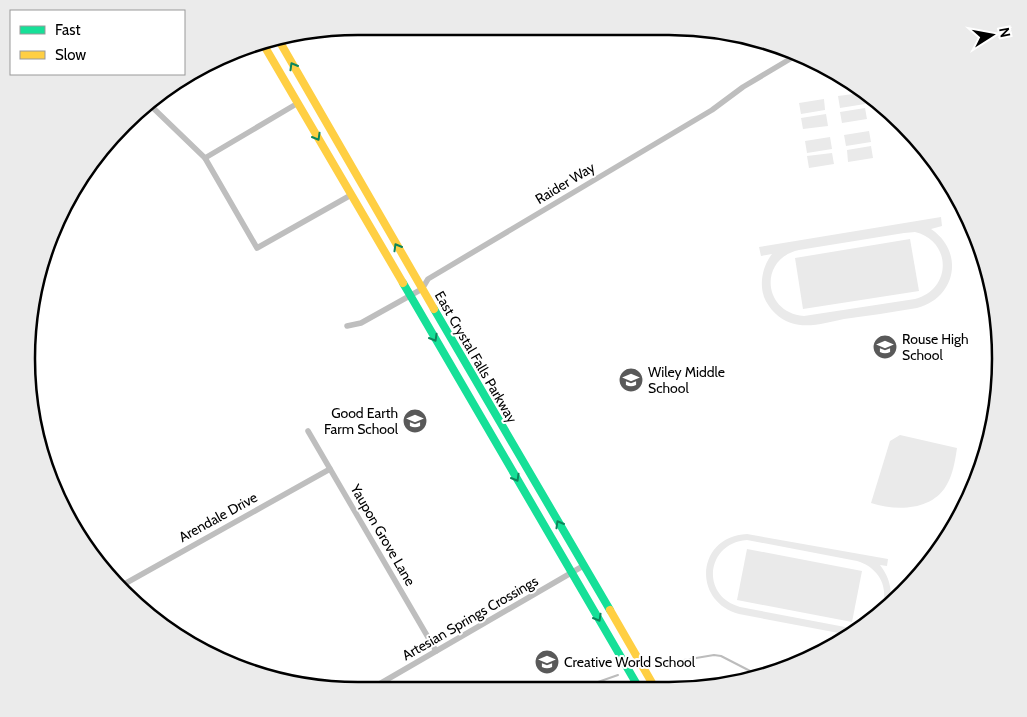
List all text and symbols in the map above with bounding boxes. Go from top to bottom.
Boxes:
legend [10,10,185,75]
north arrow [967,10,1017,60]
text: Fast [55,21,80,39]
text: N [995,26,1015,39]
text: Slow [55,46,86,64]
one-way arrow [290,63,300,72]
one-way arrow [311,132,321,141]
street label: Raider Way [532,158,598,208]
one-way arrow [393,243,403,252]
street label: East Crystal Falls Parkway [431,288,521,426]
place label: Rouse High School [902,330,969,364]
one-way arrow [428,332,438,341]
school or university icon: Rouse High School [872,334,898,360]
place label: Wiley Middle School [648,363,725,397]
school or university icon: Wiley Middle School [618,367,644,393]
place label: Good Earth Farm School [324,404,399,438]
school or university icon: Good Earth Farm School [402,408,428,434]
one-way arrow [509,473,519,482]
street label: Yaupon Grove Lane [346,480,419,589]
street label: Arendale Drive [175,488,261,546]
one-way arrow [555,520,565,529]
street label: Artesian Springs Crossings [399,572,541,664]
one-way arrow [591,613,601,622]
school or university icon: Creative World School [534,649,560,675]
place label: Creative World School [564,653,696,671]

